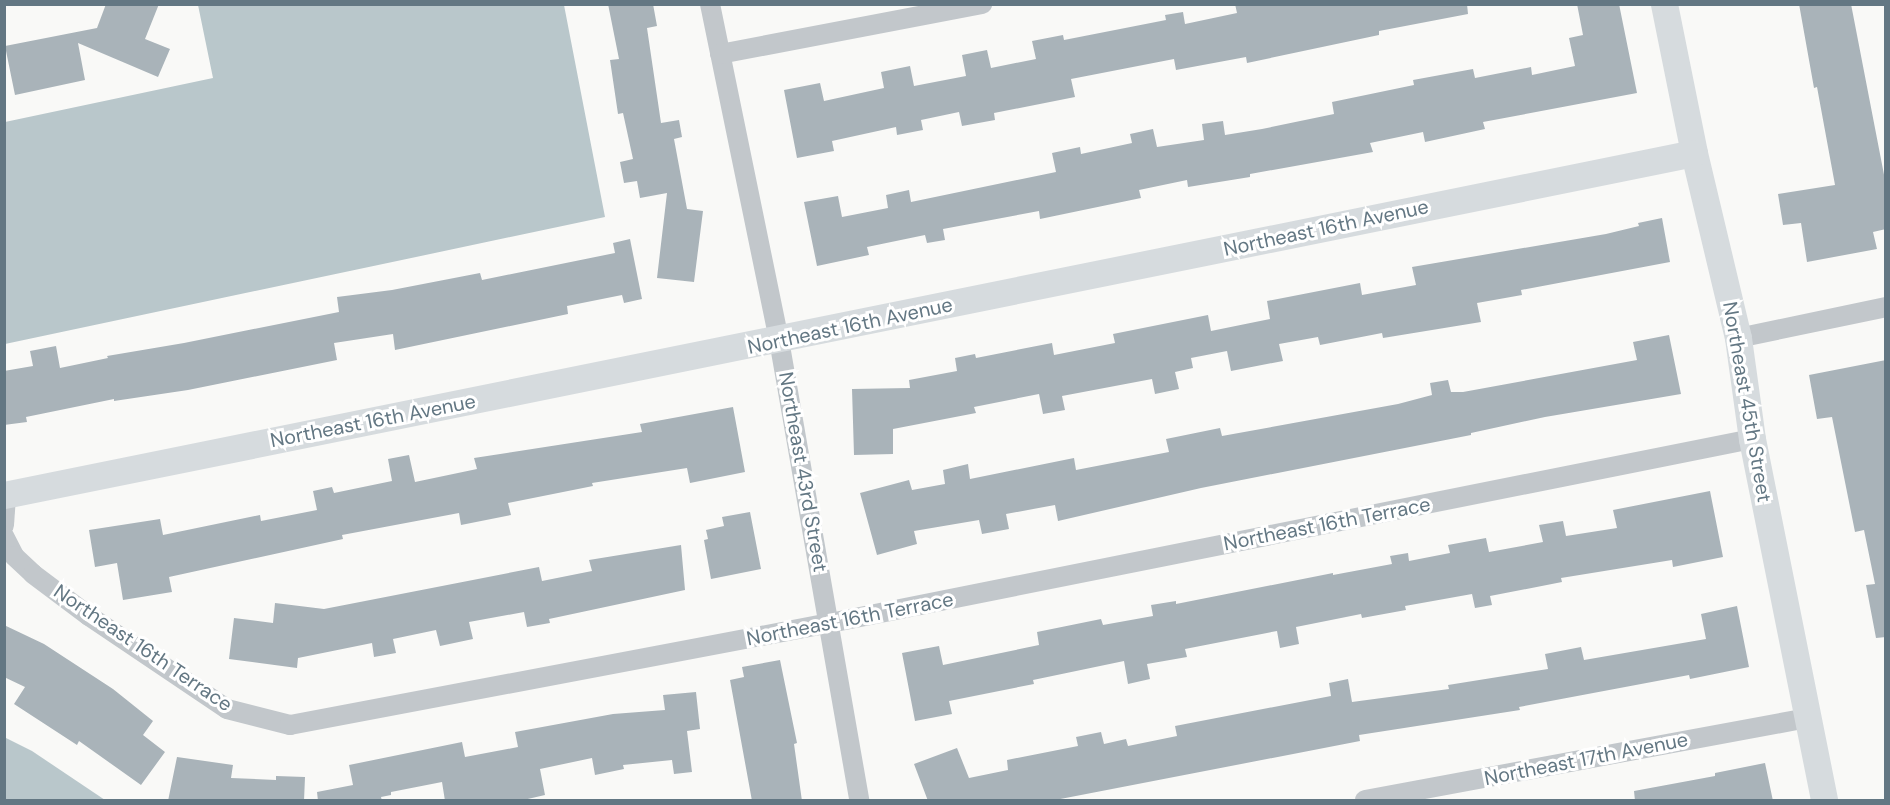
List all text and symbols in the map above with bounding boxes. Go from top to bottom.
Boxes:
street label: Northeast 16th Avenue [1221,195,1431,261]
street label: Northeast 16th Avenue [745,293,955,359]
street label: Northeast 45th Street [1718,300,1776,504]
street label: Northeast 43rd Street [774,370,832,574]
street label: Northeast 16th Avenue [268,389,478,453]
street label: Northeast 16th Terrace [1222,492,1432,556]
street label: Northeast 16th Terrace [49,579,237,717]
street label: Northeast 16th Terrace [745,587,955,651]
street label: Northeast 17th Avenue [1482,727,1690,791]

